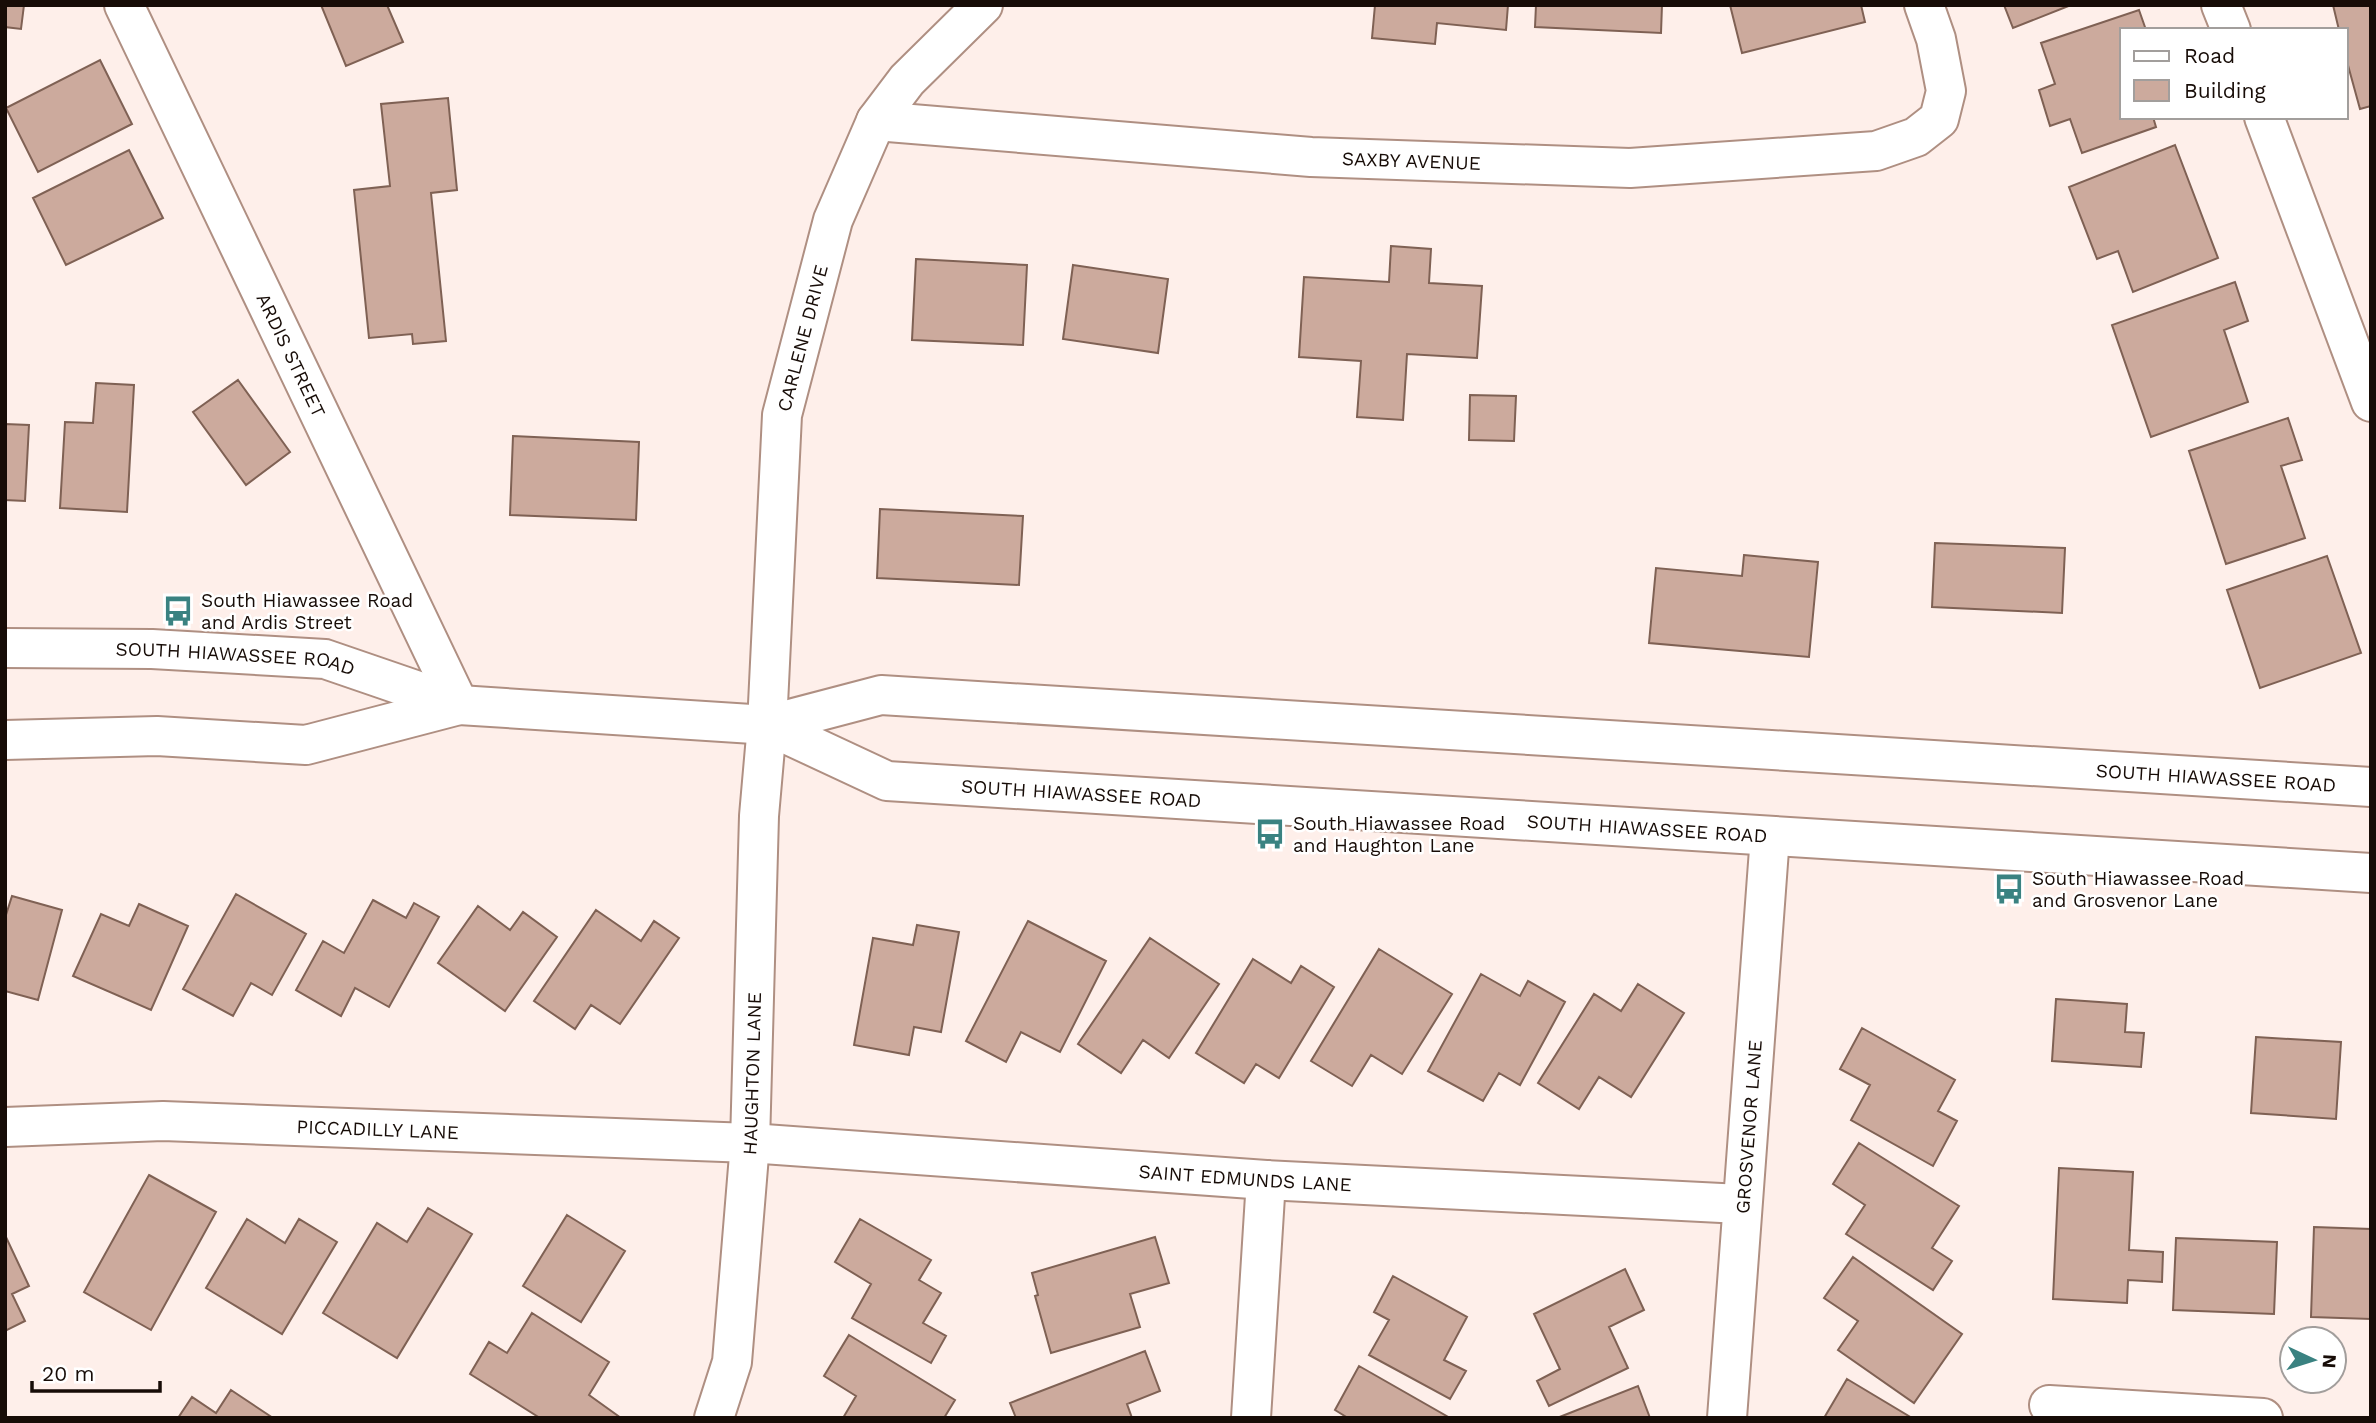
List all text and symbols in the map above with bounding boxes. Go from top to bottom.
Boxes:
legend [2120,28,2348,119]
text: Road [2184,43,2235,68]
text: Building [2184,78,2266,103]
street label: SAXBY AVENUE [1342,147,1481,174]
street label: CARLENE DRIVE [772,262,832,414]
street label: ARDIS STREET [252,289,331,421]
place label: South Hiawassee Road and Ardis Street [201,589,413,634]
bus stop icon: South Hiawassee Road and Ardis Street [161,594,195,628]
street label: SOUTH HIAWASSEE ROAD [116,637,358,680]
street label: SOUTH HIAWASSEE ROAD [2095,759,2337,796]
street label: SOUTH HIAWASSEE ROAD [960,774,1202,812]
street label: SOUTH HIAWASSEE ROAD [1526,809,1768,847]
place label: South Hiawassee Road and Haughton Lane [1293,812,1505,857]
bus stop icon: South Hiawassee Road and Haughton Lane [1253,817,1287,851]
place label: South Hiawassee Road and Grosvenor Lane [2032,867,2244,912]
bus stop icon: South Hiawassee Road and Grosvenor Lane [1992,872,2026,906]
street label: HAUGHTON LANE [738,992,766,1156]
street label: GROSVENOR LANE [1731,1039,1766,1215]
street label: PICCADILLY LANE [296,1115,459,1144]
street label: SAINT EDMUNDS LANE [1138,1159,1352,1196]
north arrow [2278,1325,2348,1395]
scale bar [32,1350,159,1394]
text: N [2317,1353,2341,1369]
text: 20 m [42,1361,94,1386]

